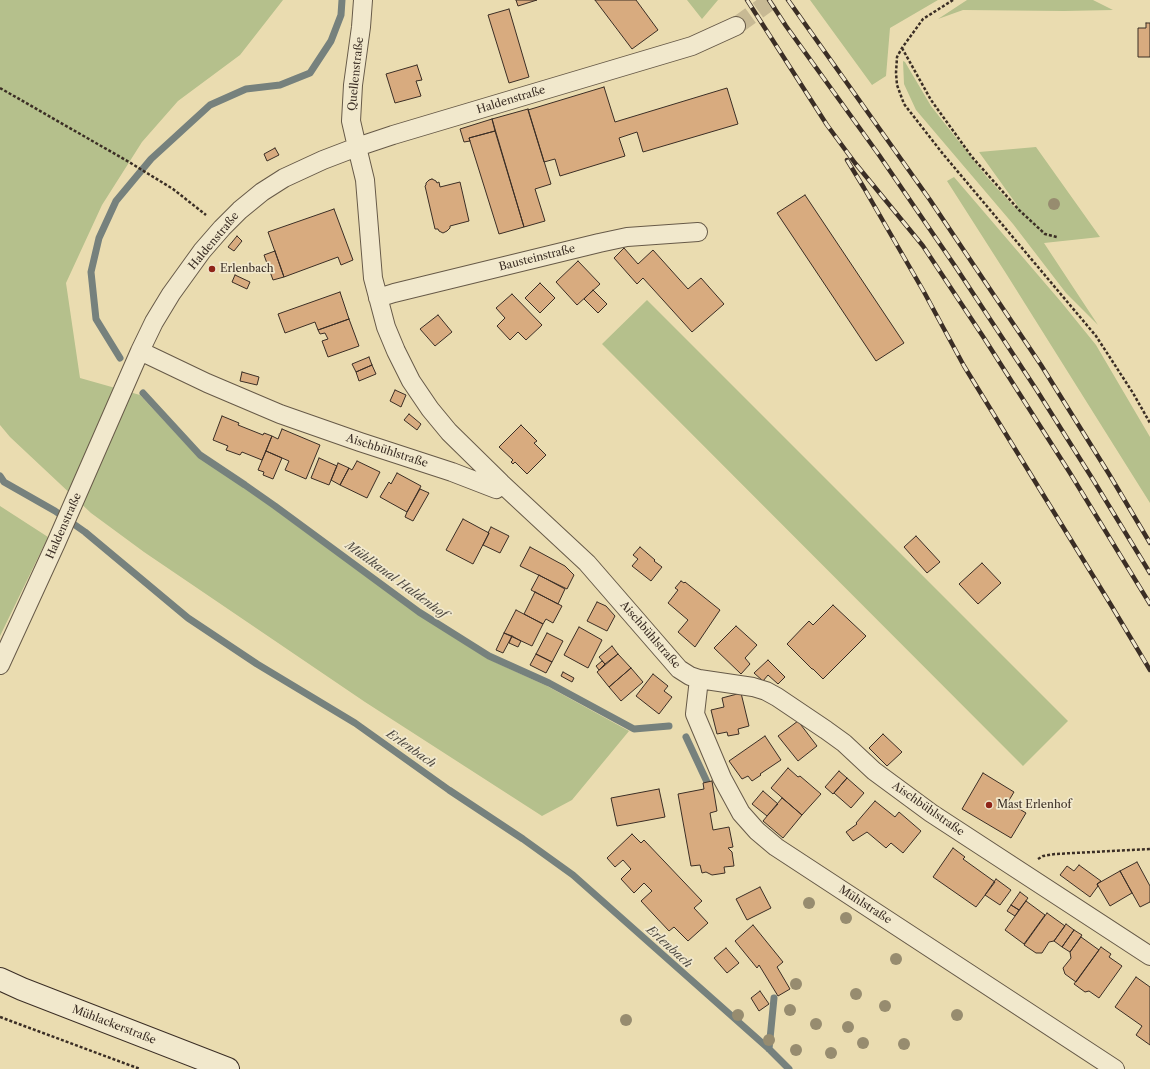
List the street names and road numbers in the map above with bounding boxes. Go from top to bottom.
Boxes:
street label: Quellenstraße [346,36,366,112]
street label: Haldenstraße [475,83,547,117]
street label: Haldenstraße [186,210,242,272]
street label: Bausteinstraße [498,242,576,274]
street label: Aischbühlstraße [344,432,430,470]
street label: Haldenstraße [44,491,84,561]
street label: Aischbühlstraße [617,599,683,671]
street label: Aischbühlstraße [889,779,967,839]
street label: Mühlstraße [836,883,894,927]
street label: Mühlackerstraße [70,1003,158,1047]

